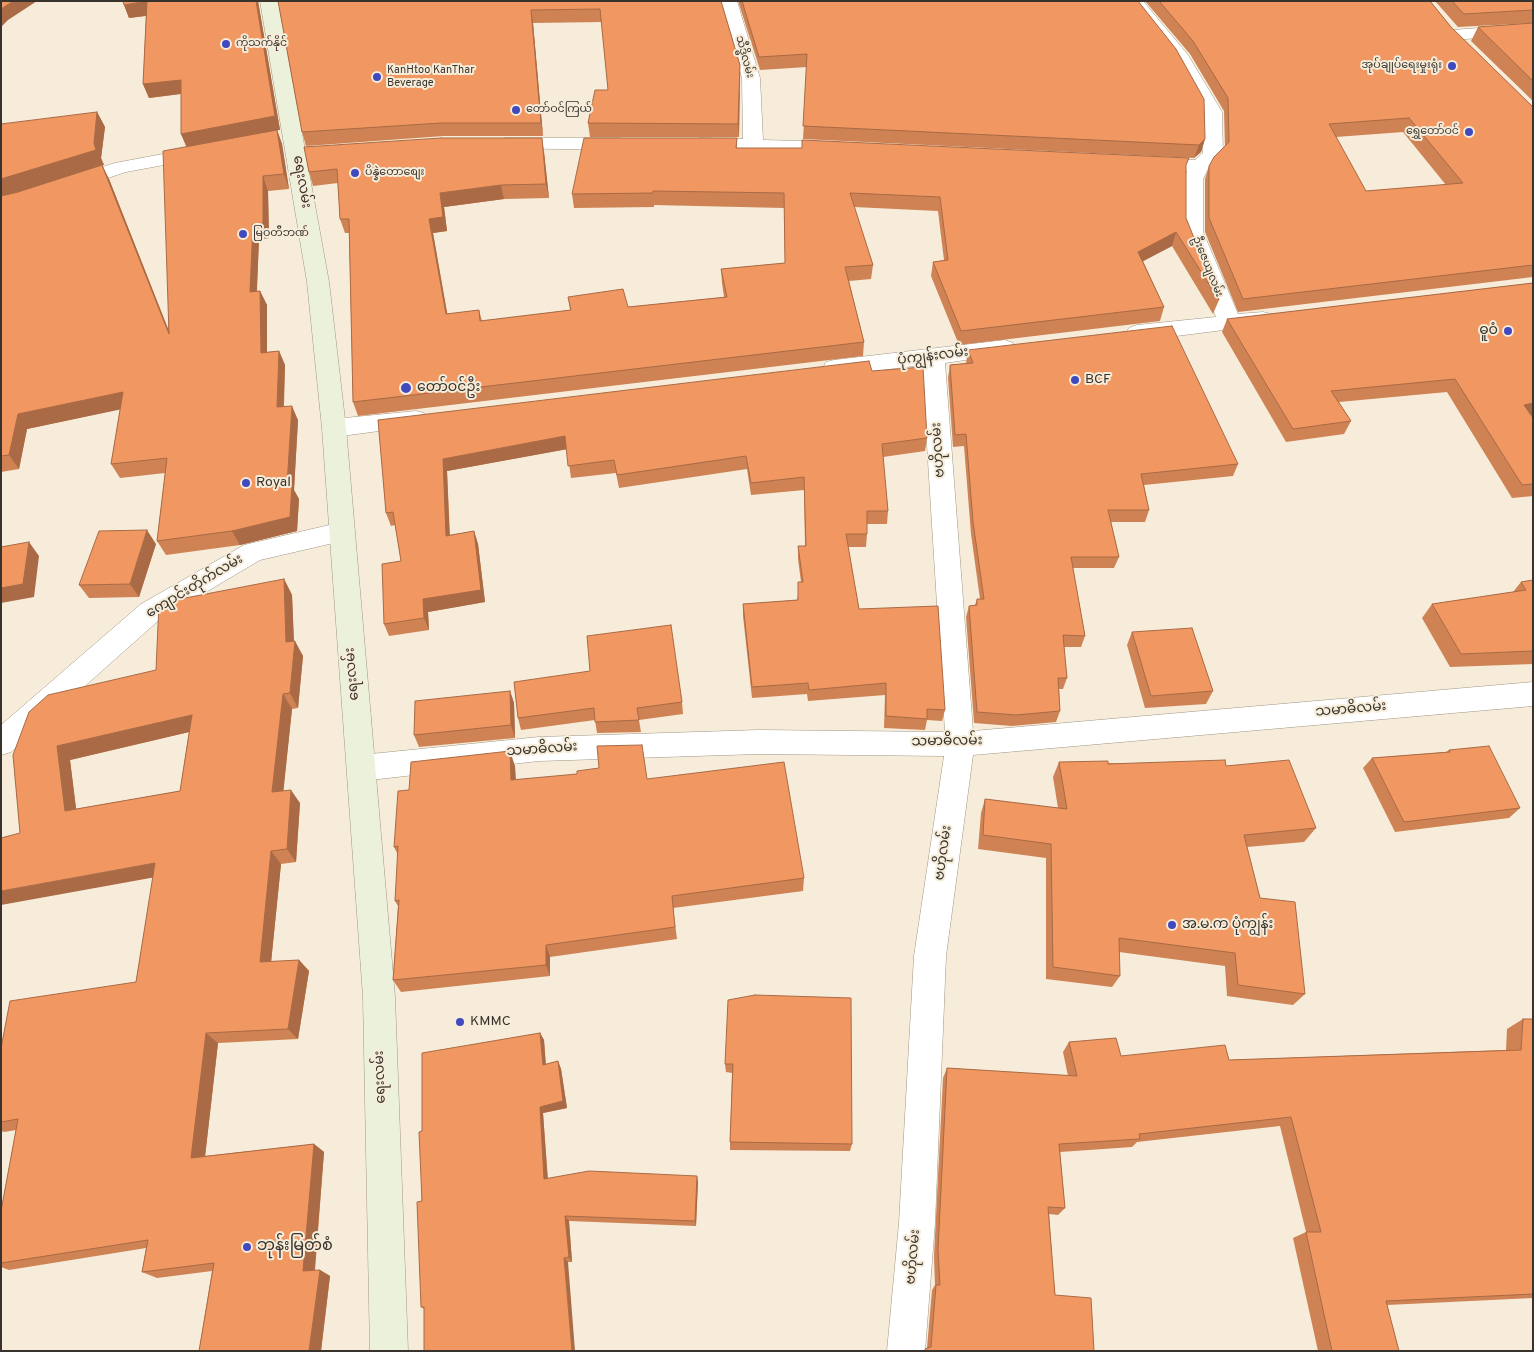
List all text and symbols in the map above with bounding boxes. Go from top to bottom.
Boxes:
street label: သီဒ္ဓိလမ်း [732,34,756,80]
place label: ကိုသက်နိုင် [236,37,287,51]
marker: ကိုသက်နိုင် [220,38,232,50]
place label: အုပ်ချုပ်ရေးမှုးရုံး [1362,59,1442,73]
marker: အုပ်ချုပ်ရေးမှုးရုံး [1446,60,1458,72]
place label: KanHtoo KanThar Beverage [387,64,475,90]
marker: KanHtoo KanThar Beverage [371,71,383,83]
place label: တော်ဝင်ကြယ် [526,103,592,117]
marker: တော်ဝင်ကြယ် [510,104,522,116]
place label: ရွှေတော်ဝင် [1406,125,1459,139]
marker: ရွှေတော်ဝင် [1463,126,1475,138]
street label: ရေးလမ်း [288,154,314,210]
place label: ပိန္နဲတောစျေး [365,166,424,180]
marker: ပိန္နဲတောစျေး [349,167,361,179]
place label: မြဝတီဘဏ် [253,227,309,241]
marker: မြဝတီဘဏ် [237,228,249,240]
street label: ဦးဇေယျလမ်း [1189,235,1225,299]
place label: ဓူဝံ [1479,323,1498,339]
marker: ဓူဝံ [1502,325,1514,337]
street label: ပုံကျွန်းလမ်း [896,344,970,370]
place label: BCF [1085,372,1111,388]
marker: BCF [1069,374,1081,386]
place label: တော်ဝင်ဦး [417,380,480,396]
marker: တော်ဝင်ဦး [399,381,413,395]
street label: ဗဟိုလမ်း [929,422,949,478]
place label: Royal [256,475,291,491]
marker: Royal [240,477,252,489]
street label: ကျောင်းတိုက်လမ်း [144,552,246,622]
street label: ရေးလမ်း [342,647,364,701]
street label: သမာဓိလမ်း [1315,699,1387,721]
street label: သမာဓိလမ်း [911,733,983,751]
street label: သမာဓိလမ်း [506,739,578,761]
street label: ဗဟိုလမ်း [932,824,956,882]
place label: အ.မ.က ပုံကျွန်း [1182,917,1273,933]
marker: အ.မ.က ပုံကျွန်း [1166,919,1178,931]
place label: KMMC [470,1014,511,1030]
marker: KMMC [454,1016,466,1028]
street label: ရေးလမ်း [372,1050,390,1104]
street label: ဗဟိုလမ်း [903,1229,925,1285]
place label: ဘုန်းမြတ်စံ [257,1237,333,1257]
marker: ဘုန်းမြတ်စံ [241,1241,253,1253]

